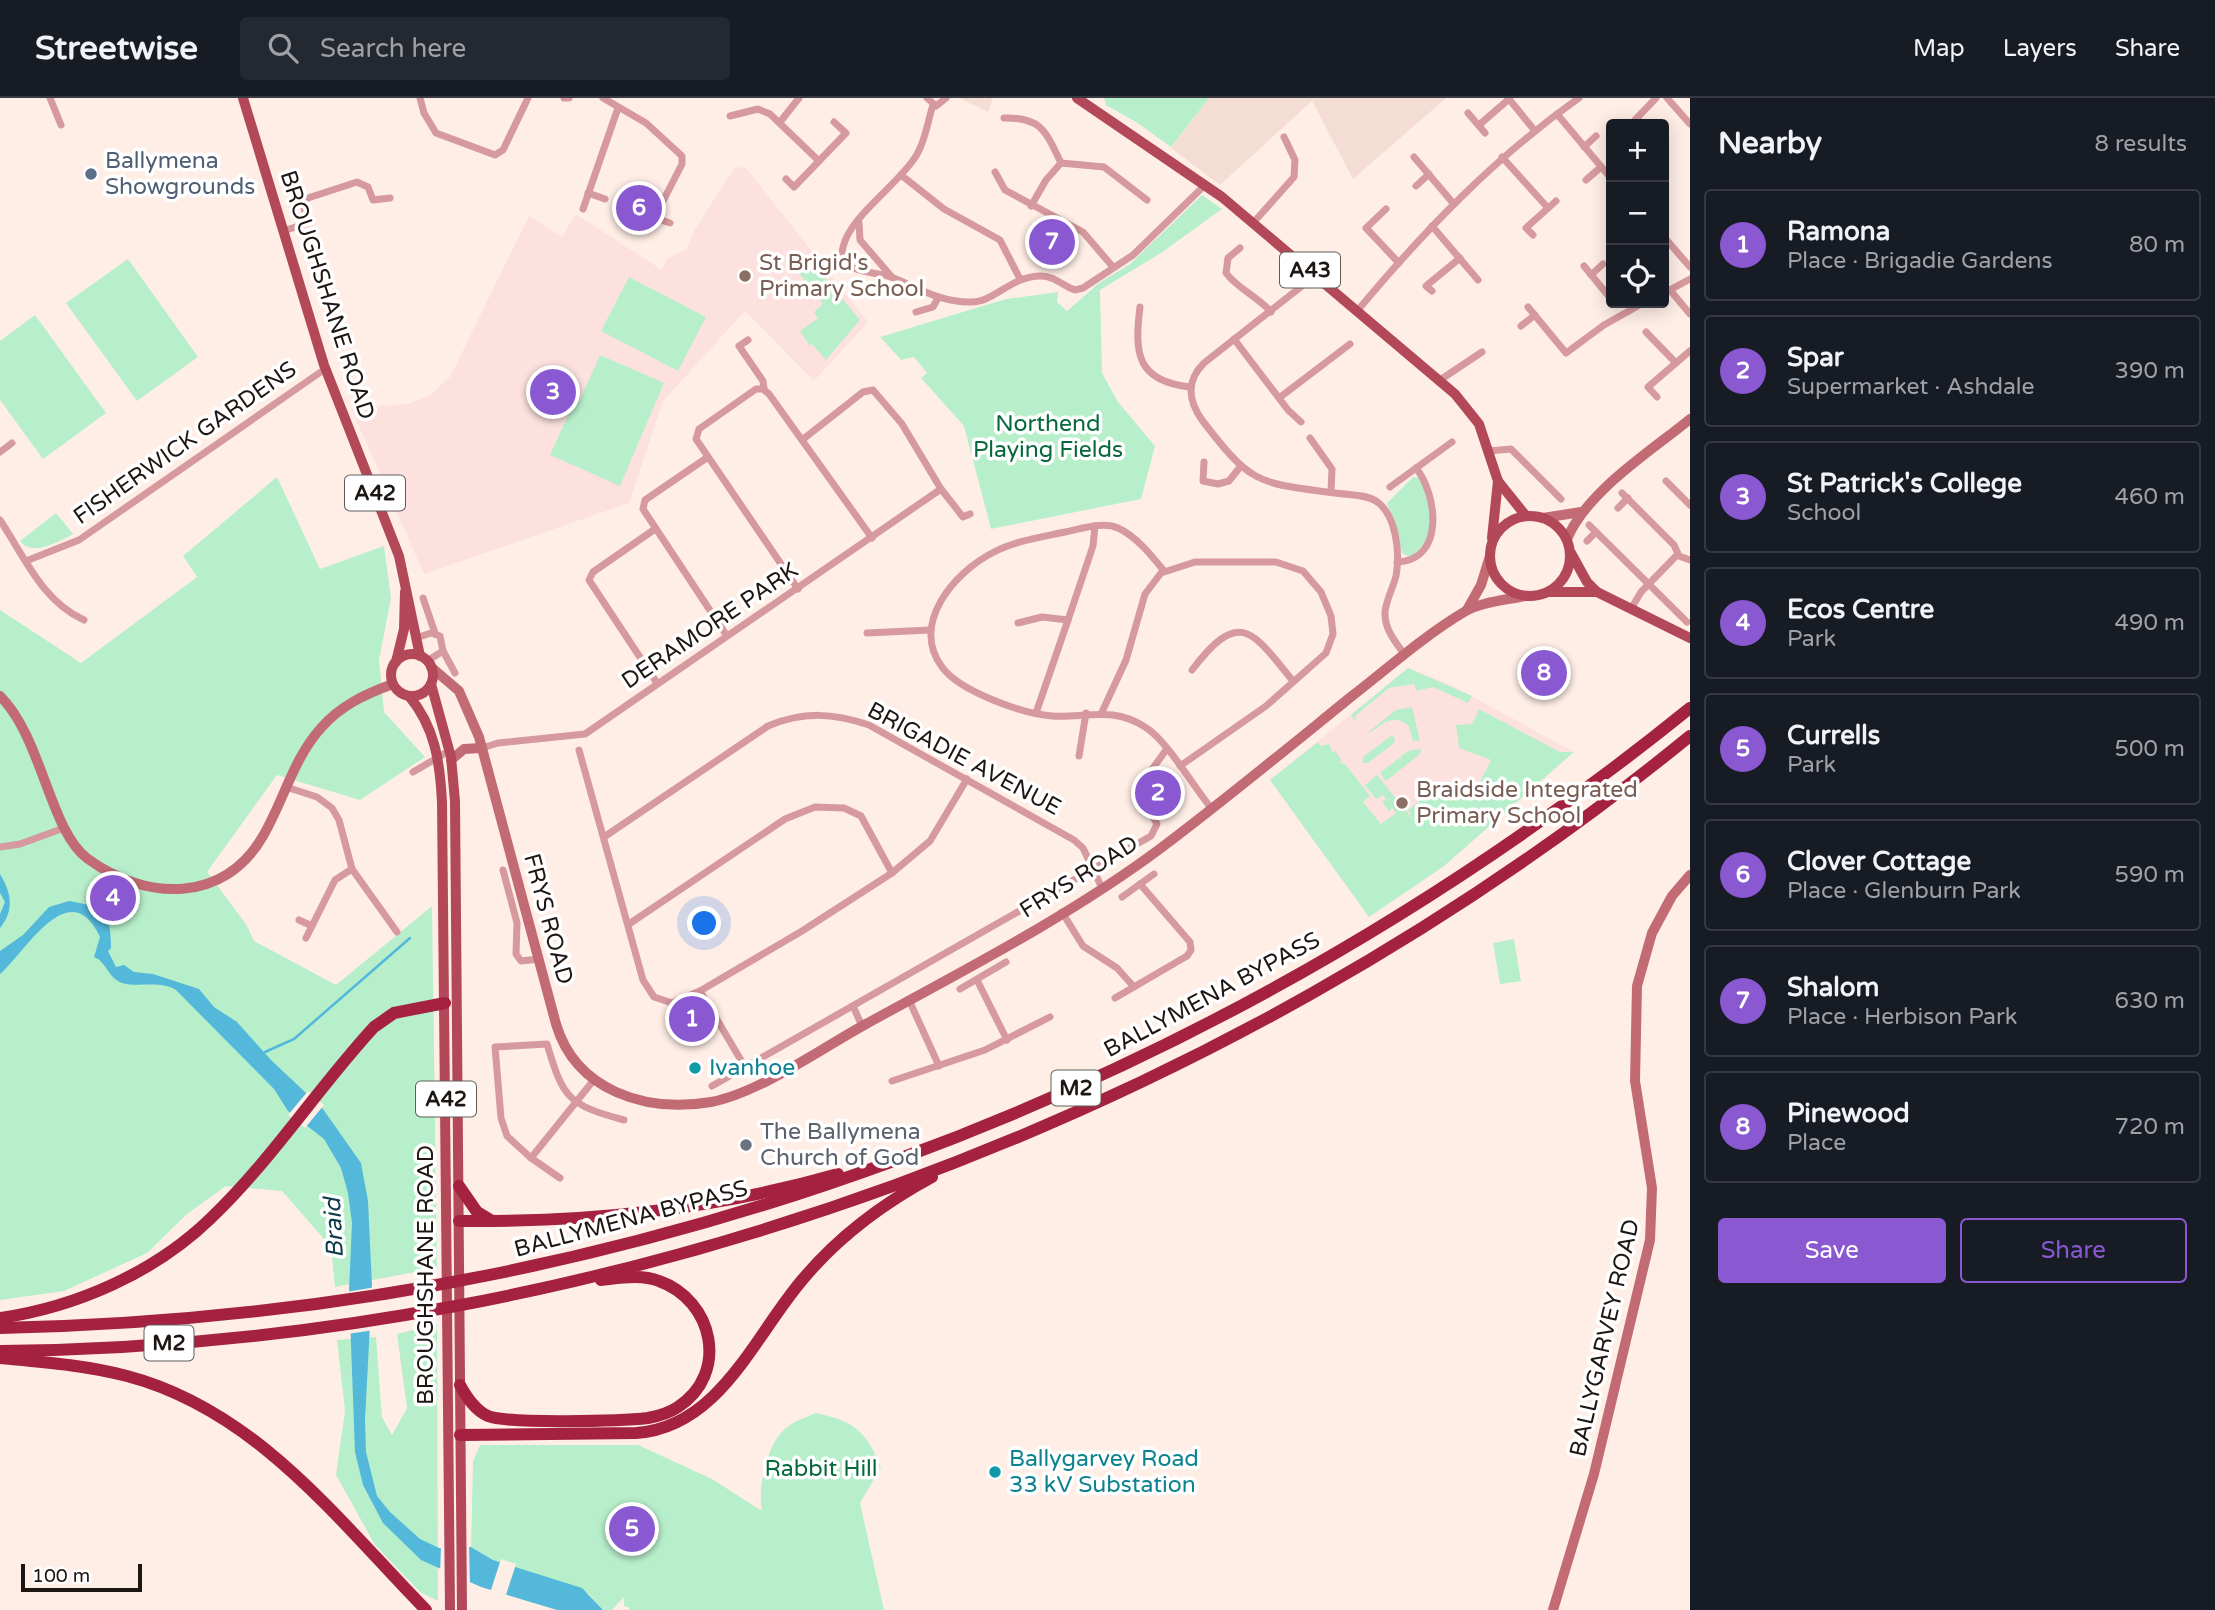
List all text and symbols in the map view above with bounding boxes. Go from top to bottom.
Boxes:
search box [240,17,730,80]
text: Streetwise [35,29,198,68]
icon: search [264,29,302,67]
text: Search here [320,33,466,64]
text: Map [1913,34,1965,63]
text: Layers [2003,34,2077,63]
text: Share [2115,34,2180,63]
map controls [1606,119,1669,308]
button: + [1606,119,1669,182]
text: Nearby [1718,125,1822,162]
text: 8 results [2094,130,2187,158]
place label: Ballymena Showgrounds [105,147,255,201]
marker: Ballymena Showgrounds [83,166,99,182]
street label: BROUGHSHANE ROAD [273,167,381,423]
pin: 6 [616,182,662,234]
button: − [1606,182,1669,245]
pin: 7 [1029,216,1075,268]
text: Ramona [1787,216,1890,247]
text: 1 [1736,231,1750,259]
text: 80 m [2129,231,2185,259]
button: locate [1606,245,1669,308]
text: Place · Brigadie Gardens [1787,247,2052,275]
place label: St Brigid's Primary School [759,249,924,303]
road number: A43 [1280,252,1340,288]
marker: St Brigid's Primary School [737,268,753,284]
text: Spar [1787,342,1844,373]
street label: FISHERWICK GARDENS [68,355,302,531]
text: 2 [1736,357,1750,385]
text: 390 m [2115,357,2185,385]
pin: 3 [530,366,576,418]
text: Supermarket · Ashdale [1787,373,2035,401]
park label: Northend Playing Fields [973,410,1123,464]
text: St Patrick's College [1787,468,2022,499]
road number: A42 [345,476,405,510]
text: 3 [1736,483,1750,511]
text: 460 m [2115,483,2185,511]
text: School [1787,499,1861,527]
street label: DERAMORE PARK [616,557,804,695]
text: Ecos Centre [1787,594,1934,625]
text: 4 [1736,609,1750,637]
text: 490 m [2115,609,2185,637]
text: Park [1787,625,1836,653]
pin: 8 [1521,647,1567,699]
street label: BRIGADIE AVENUE [862,696,1066,822]
text: Currells [1787,720,1880,751]
text: 5 [1736,735,1750,763]
text: 500 m [2115,735,2185,763]
text: Park [1787,751,1836,779]
pin: 2 [1135,767,1181,819]
place label: Braidside Integrated Primary School [1416,776,1638,830]
marker: Braidside Integrated Primary School [1394,795,1410,811]
street label: FRYS ROAD [1015,830,1143,924]
text: Clover Cottage [1787,846,1971,877]
street label: FRYS ROAD [517,851,579,987]
text: 6 [1736,861,1750,889]
text: 590 m [2115,861,2185,889]
pin: 4 [90,872,136,924]
text: Place · Glenburn Park [1787,877,2021,905]
your location [687,906,721,940]
street label: BALLYMENA BYPASS [1099,926,1325,1064]
text: Shalom [1787,972,1879,1003]
text: 7 [1736,987,1750,1015]
text: 630 m [2115,987,2185,1015]
pin: 1 [669,993,715,1045]
text: Place · Herbison Park [1787,1003,2017,1031]
place label: Ivanhoe [709,1054,795,1082]
marker: Ivanhoe [687,1060,703,1076]
road number: M2 [1052,1070,1100,1105]
road number: A42 [416,1082,476,1116]
text: Pinewood [1787,1098,1910,1129]
text: 8 [1736,1113,1750,1141]
text: 720 m [2115,1113,2185,1141]
place label: The Ballymena Church of God [760,1118,921,1172]
text: Place [1787,1129,1846,1157]
marker: The Ballymena Church of God [738,1137,754,1153]
street label: BROUGHSHANE ROAD [412,1145,440,1405]
street label: BALLYMENA BYPASS [511,1174,751,1264]
water label: Braid [318,1194,350,1259]
street label: BALLYGARVEY ROAD [1564,1216,1646,1460]
button: Save [1718,1218,1946,1283]
button: Share [1960,1218,2187,1283]
road number: M2 [144,1326,194,1360]
place label: Ballygarvey Road 33 kV Substation [1009,1445,1199,1499]
park label: Rabbit Hill [764,1455,878,1483]
marker: Ballygarvey Road 33 kV Substation [987,1464,1003,1480]
pin: 5 [609,1503,655,1555]
scale bar [21,1561,142,1593]
text: 100 m [32,1565,90,1587]

